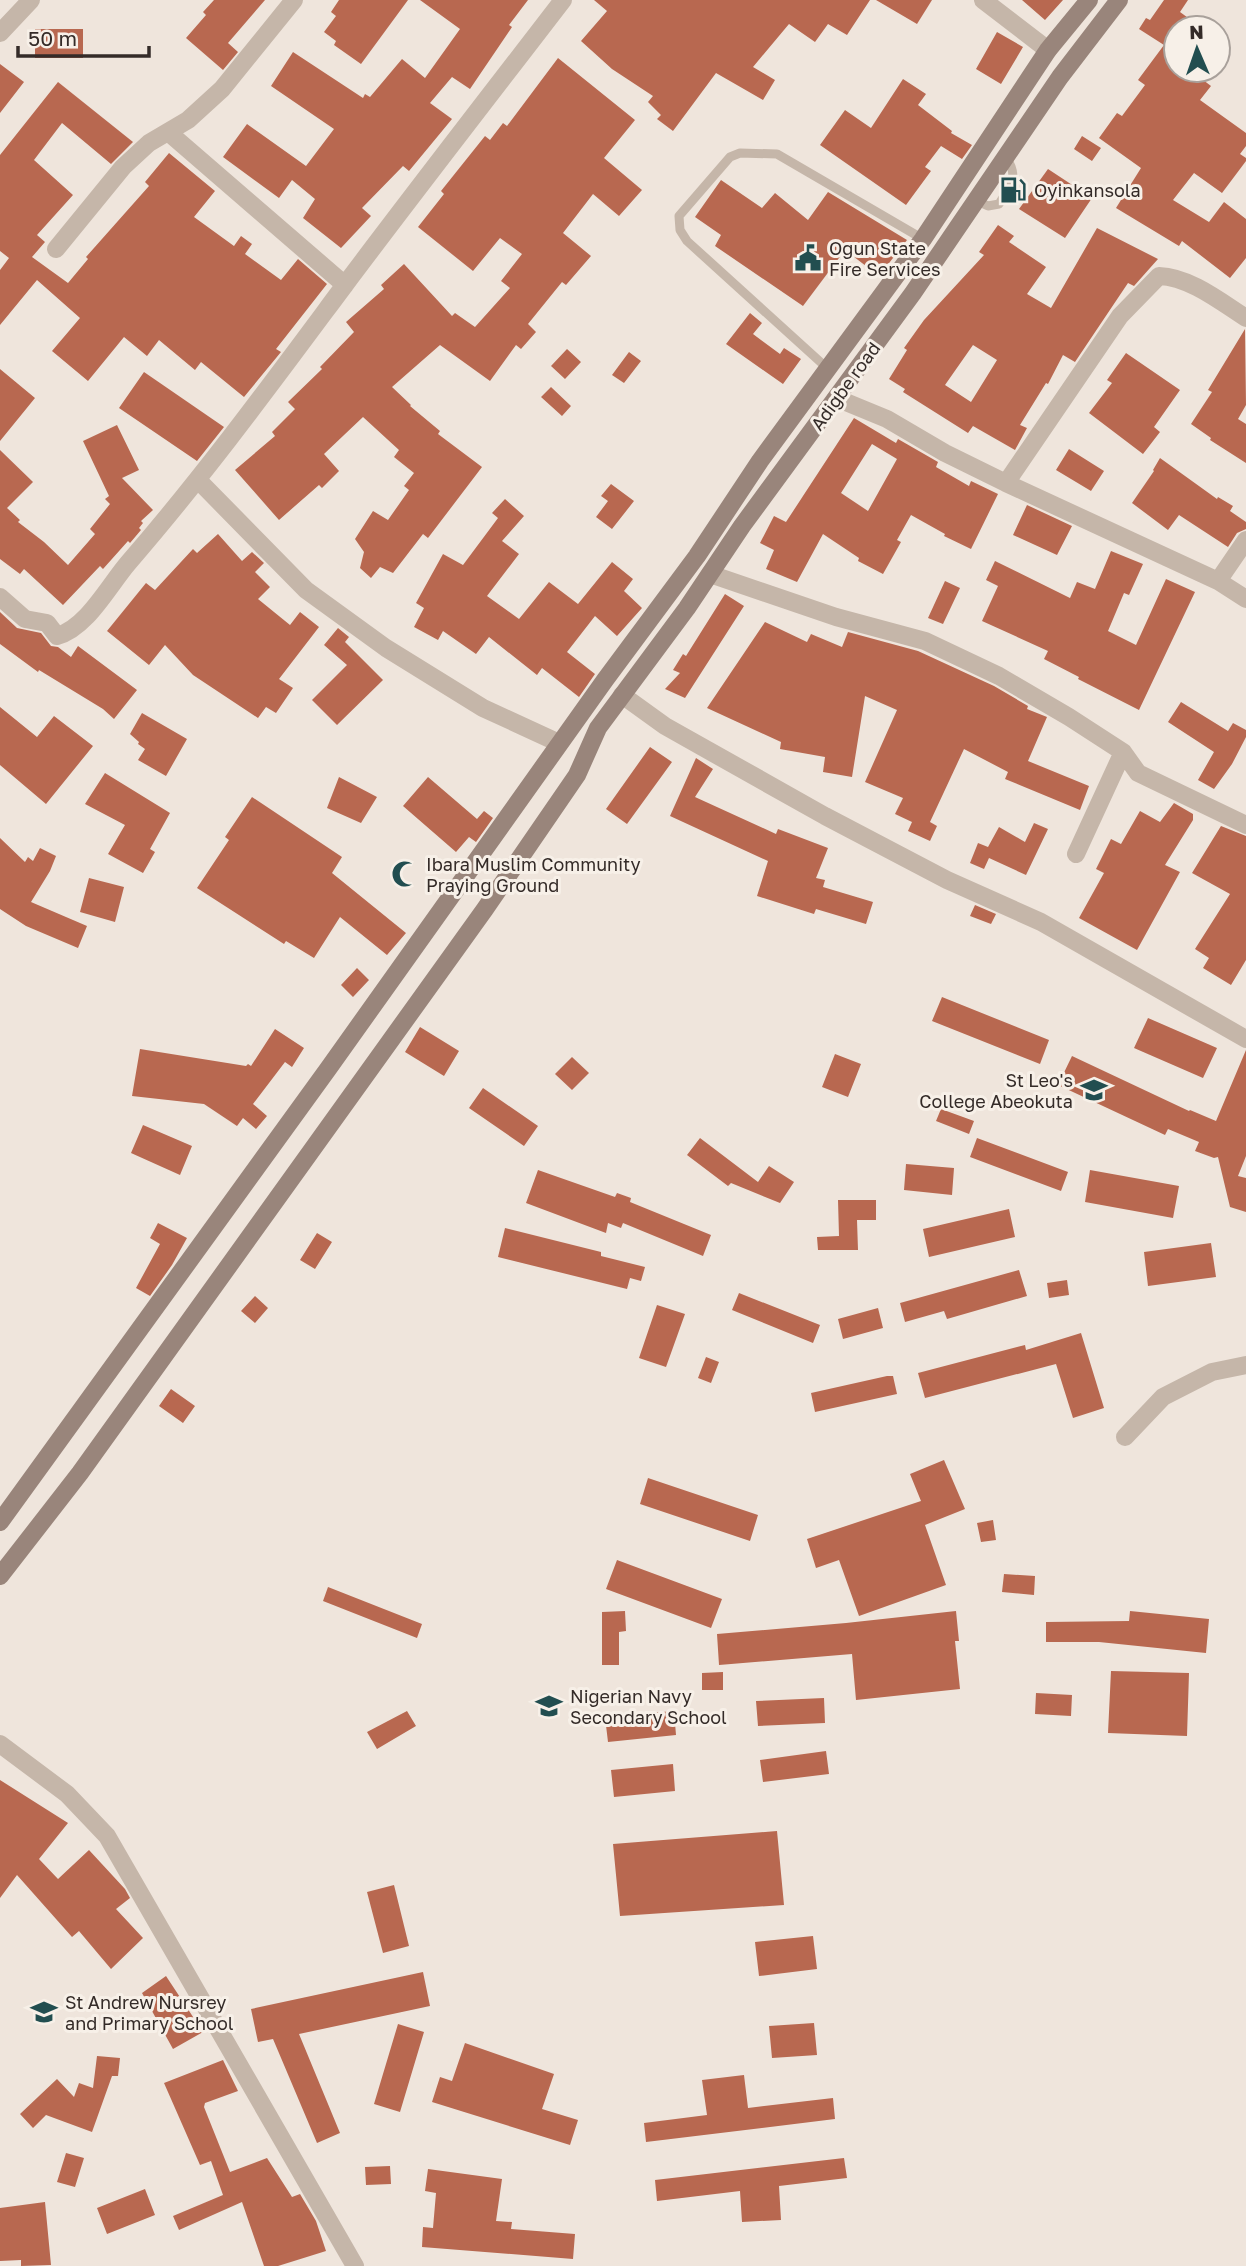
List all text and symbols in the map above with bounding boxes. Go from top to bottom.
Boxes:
scale bar [18,14,149,58]
north arrow [1162,14,1232,84]
text: N [1189,20,1204,43]
text: 50 m [28,25,77,51]
fuel station icon: Oyinkansola [998,175,1028,205]
place label: Oyinkansola [1034,179,1141,201]
place label: Ogun State Fire Services [829,237,941,280]
public building icon: Ogun State Fire Services [793,243,823,273]
street label: Adigbe road [806,338,884,434]
place label: Ibara Muslim Community Praying Ground [426,853,641,896]
mosque icon: Ibara Muslim Community Praying Ground [390,859,420,889]
place label: St Leo's College Abeokuta [919,1069,1073,1112]
school or university icon: St Leo's College Abeokuta [1079,1075,1109,1105]
place label: Nigerian Navy Secondary School [570,1685,727,1728]
school or university icon: Nigerian Navy Secondary School [534,1691,564,1721]
place label: St Andrew Nursrey and Primary School [65,1991,234,2034]
school or university icon: St Andrew Nursrey and Primary School [29,1997,59,2027]

